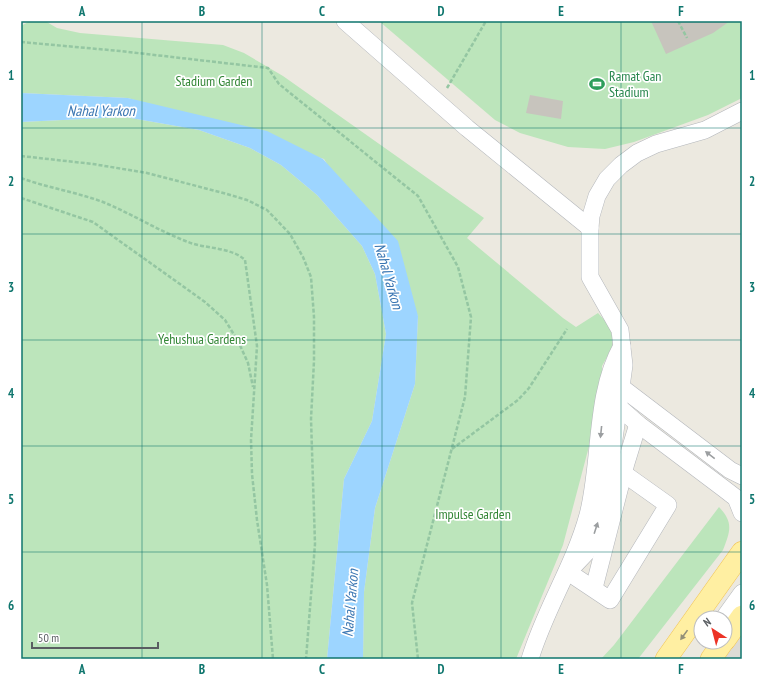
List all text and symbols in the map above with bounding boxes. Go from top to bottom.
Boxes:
text: A [78,3,86,20]
text: B [199,3,205,20]
text: C [319,3,325,20]
text: D [438,3,445,20]
text: E [558,3,564,20]
text: F [678,3,684,20]
text: 1 [8,67,14,84]
place label: Ramat Gan Stadium [609,67,662,101]
text: 1 [749,67,755,84]
park label: Stadium Garden [175,72,253,90]
sports icon: Ramat Gan Stadium [588,75,606,93]
water label: Nahal Yarkon [67,101,136,120]
text: 2 [8,173,14,190]
text: 2 [749,173,755,190]
water label: Nahal Yarkon [371,241,408,313]
text: 3 [8,279,14,296]
text: 3 [749,279,755,296]
park label: Yehushua Gardens [158,330,246,348]
text: 4 [8,385,15,402]
text: 4 [749,385,756,402]
one-way arrow [598,426,604,438]
one-way arrow [704,450,715,459]
text: 5 [8,491,14,508]
text: 5 [749,491,755,508]
park label: Impulse Garden [435,505,511,523]
one-way arrow [594,522,600,534]
water label: Nahal Yarkon [338,567,363,638]
text: 6 [8,597,14,614]
text: 6 [749,597,755,614]
north arrow [693,610,733,650]
text: N [701,614,714,629]
scale bar [32,624,158,650]
one-way arrow [680,629,688,640]
text: 50 m [38,630,59,645]
text: A [78,661,86,678]
text: B [199,661,205,678]
text: C [319,661,325,678]
text: D [438,661,445,678]
text: E [558,661,564,678]
text: F [678,661,684,678]

